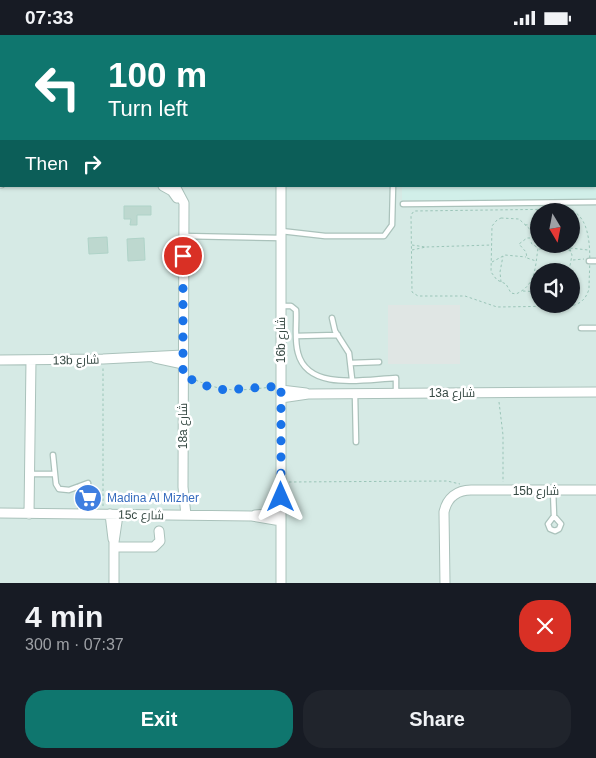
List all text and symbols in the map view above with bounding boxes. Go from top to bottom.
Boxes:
text: 07:33 [25,7,74,28]
icon: left [25,55,90,120]
text: 100 m [108,55,207,94]
text: Turn left [108,96,188,121]
icon: right [78,150,106,178]
text: Then [25,153,68,174]
north arrow [530,203,580,253]
map controls [530,203,580,313]
pin [162,235,204,277]
icon: arrive [169,242,197,270]
button: sound [530,263,580,313]
street label: 16b شارع [274,317,289,363]
street label: 13b شارع [53,353,100,368]
street label: 13a شارع [429,386,475,401]
street label: 18a شارع [176,403,191,449]
position arrow [254,470,306,522]
supermarket icon: Madina Al Mizher [73,483,103,513]
street label: 15b شارع [513,484,559,499]
place label: Madina Al Mizher [107,491,199,505]
street label: 15c شارع [118,508,164,523]
text: 4 min [25,600,103,633]
button: close [519,600,571,652]
text: 300 m · 07:37 [25,636,124,653]
button: Exit [25,690,293,748]
button: Share [303,690,571,748]

